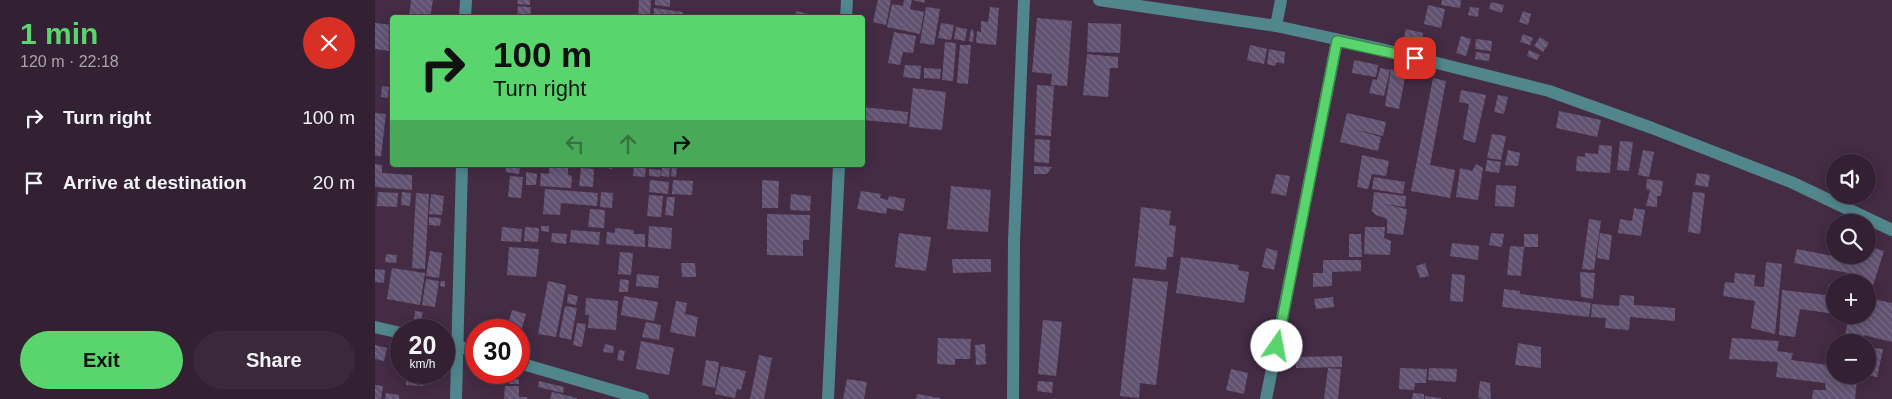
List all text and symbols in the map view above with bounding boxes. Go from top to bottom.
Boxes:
text: 1 min [20,17,98,50]
button: close [303,17,355,69]
icon: right [410,35,475,100]
text: 100 m [493,35,592,74]
pin [1394,37,1436,79]
icon: arrive [1401,44,1429,72]
text: 120 m · 22:18 [20,53,119,70]
text: Turn right [493,76,586,101]
icon: right [20,104,48,132]
text: Turn right [63,107,151,128]
text: 100 m [302,107,355,128]
icon: left [561,130,589,158]
icon: ahead [614,130,642,158]
icon: right [667,130,695,158]
map controls [1826,154,1876,384]
button: sound [1826,154,1876,204]
icon: arrive [20,169,48,197]
text: Arrive at destination [63,172,247,193]
text: 20 m [313,172,355,193]
button: search [1826,214,1876,264]
button: + [1826,274,1876,324]
speed limit sign: 30 [465,319,530,384]
position arrow [1250,319,1302,371]
button: Exit [20,331,183,389]
button: Share [193,331,355,389]
text: 20 [409,331,436,359]
button: − [1826,334,1876,384]
text: km/h [409,357,436,371]

